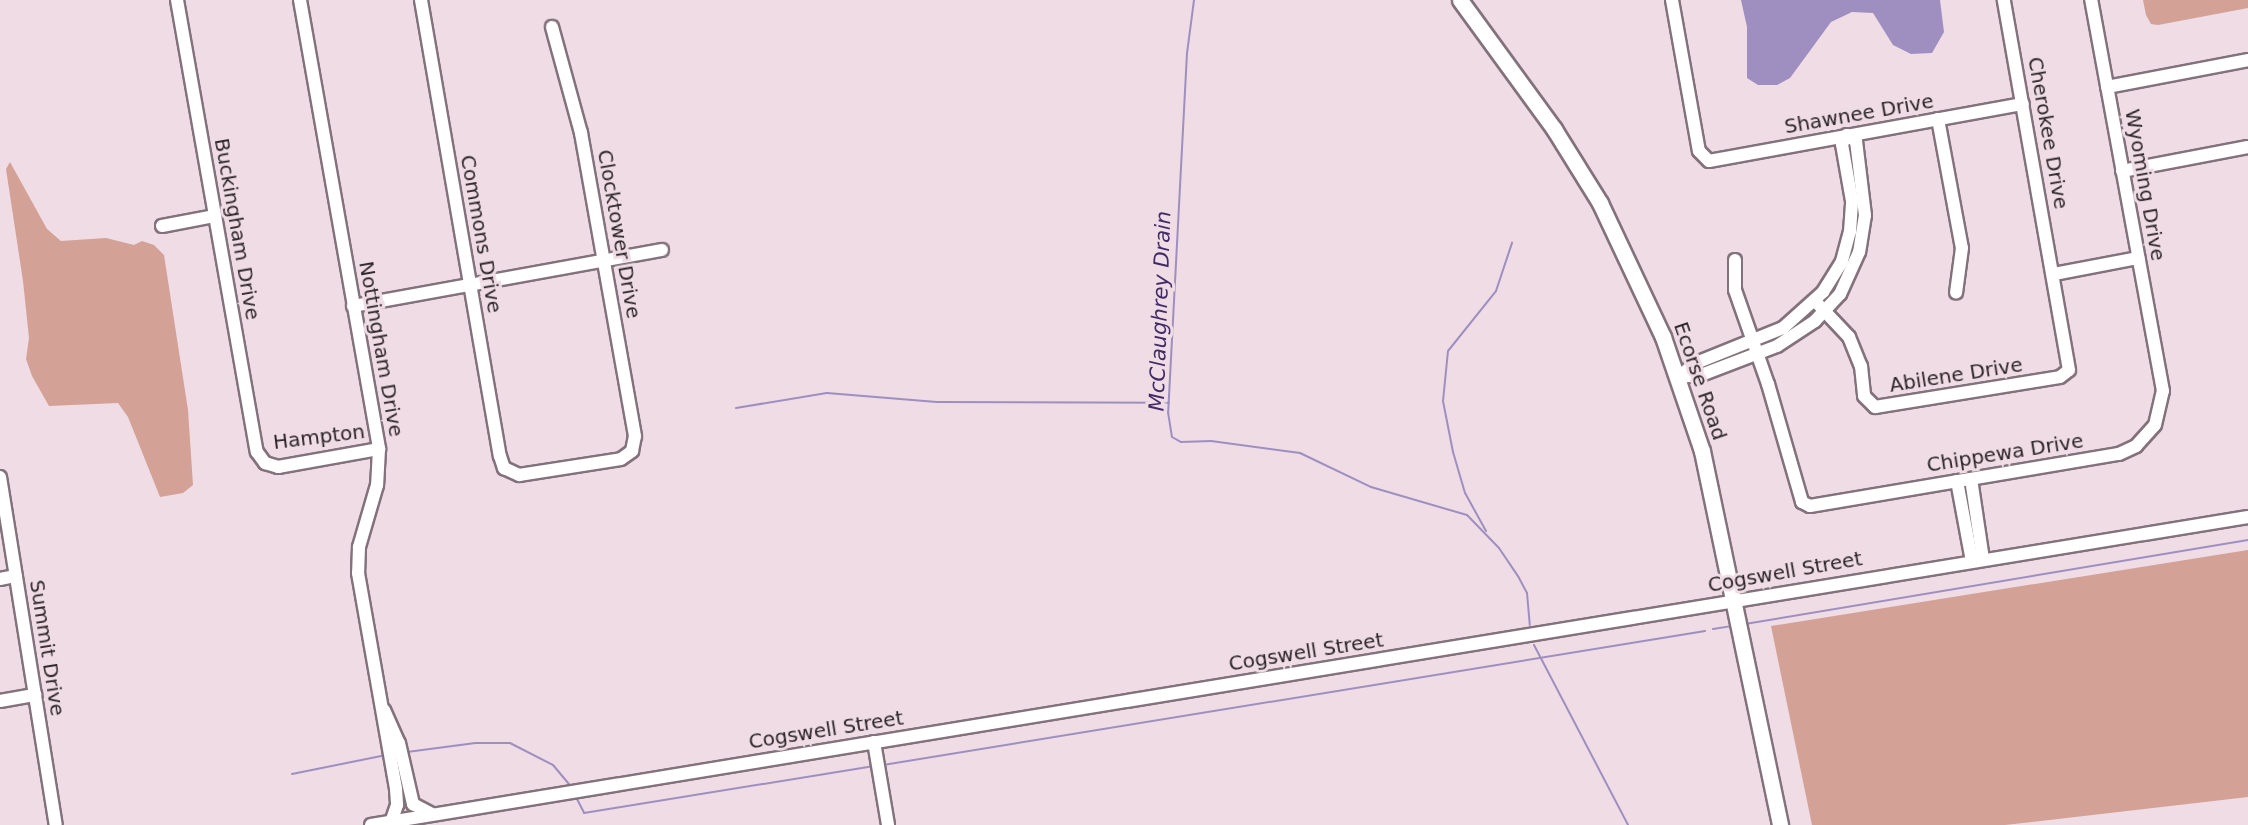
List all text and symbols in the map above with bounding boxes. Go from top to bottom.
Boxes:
street label: Cherokee Drive [2023,55,2073,211]
street label: Shawnee Drive [1783,89,1935,139]
street label: Wyoming Drive [2120,107,2170,263]
street label: Buckingham Drive [209,136,265,322]
street label: Clocktower Drive [592,148,646,320]
street label: Commons Drive [455,153,507,315]
water label: McClaughrey Drain [1144,210,1176,412]
street label: Nottingham Drive [354,259,408,439]
street label: Ecorse Road [1669,319,1731,443]
street label: Abilene Drive [1888,353,2024,397]
street label: Hampton [272,419,366,455]
street label: Chippewa Drive [1925,429,2085,477]
street label: Cogswell Street [1706,547,1864,597]
street label: Summit Drive [24,578,70,718]
street label: Cogswell Street [1227,628,1385,676]
street label: Cogswell Street [747,706,905,754]

